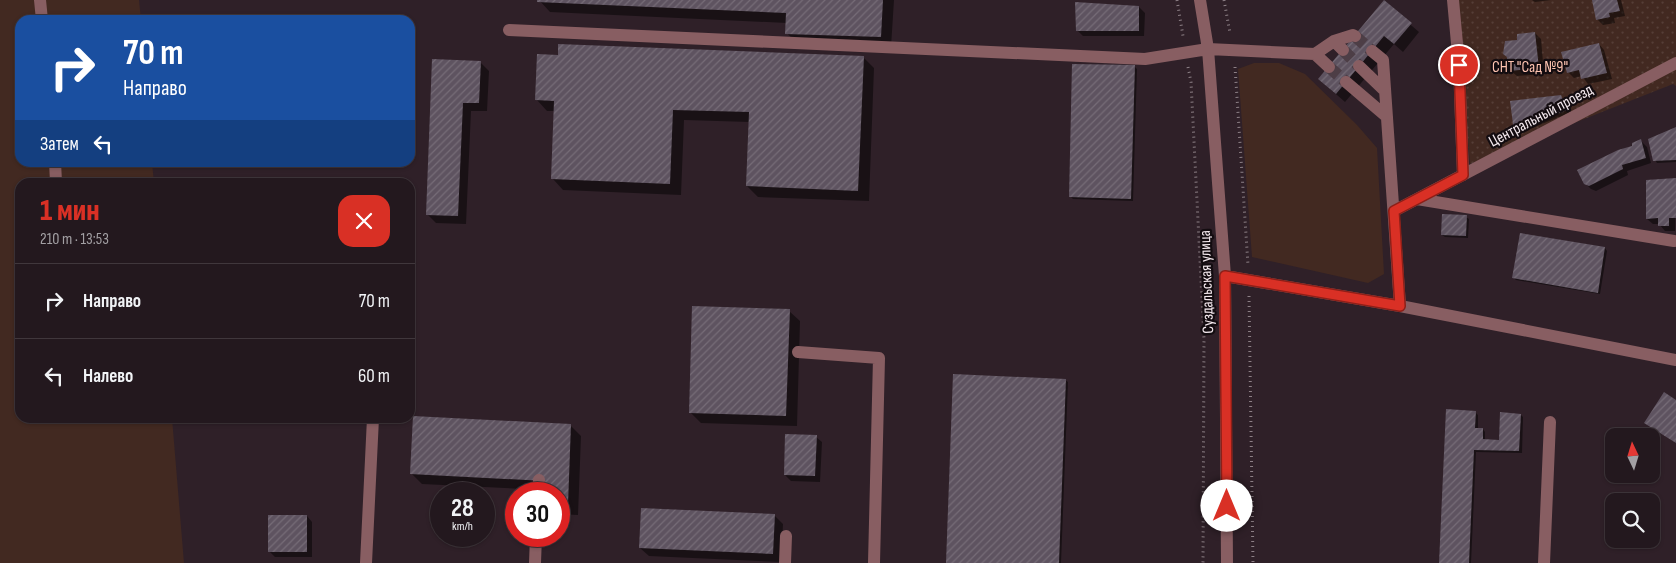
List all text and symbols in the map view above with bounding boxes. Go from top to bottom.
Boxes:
text: 70 m [123,32,183,75]
icon: right [40,35,105,100]
pin [1438,44,1480,86]
icon: arrive [1445,51,1473,79]
park label: СНТ "Сад №9" [1492,58,1568,77]
text: Направо [123,75,187,102]
street label: Центральный проезд [1486,80,1597,151]
icon: left [89,130,117,158]
text: Затем [40,133,79,156]
text: 1 мин [40,193,100,229]
button: close [338,195,390,247]
text: 210 m · 13:53 [40,230,109,249]
street label: Суздальская улица [1196,230,1218,334]
icon: right [40,287,68,315]
text: Направо [83,290,141,313]
text: 70 m [359,290,390,313]
icon: left [40,362,68,390]
text: Налево [83,365,133,388]
text: 60 m [358,365,390,388]
north arrow [1605,428,1660,482]
map controls [1605,428,1660,548]
position arrow [1200,479,1252,531]
speed limit sign: 30 [505,482,570,547]
text: 28 [451,493,474,524]
button: search [1605,493,1660,548]
text: km/h [452,519,473,534]

